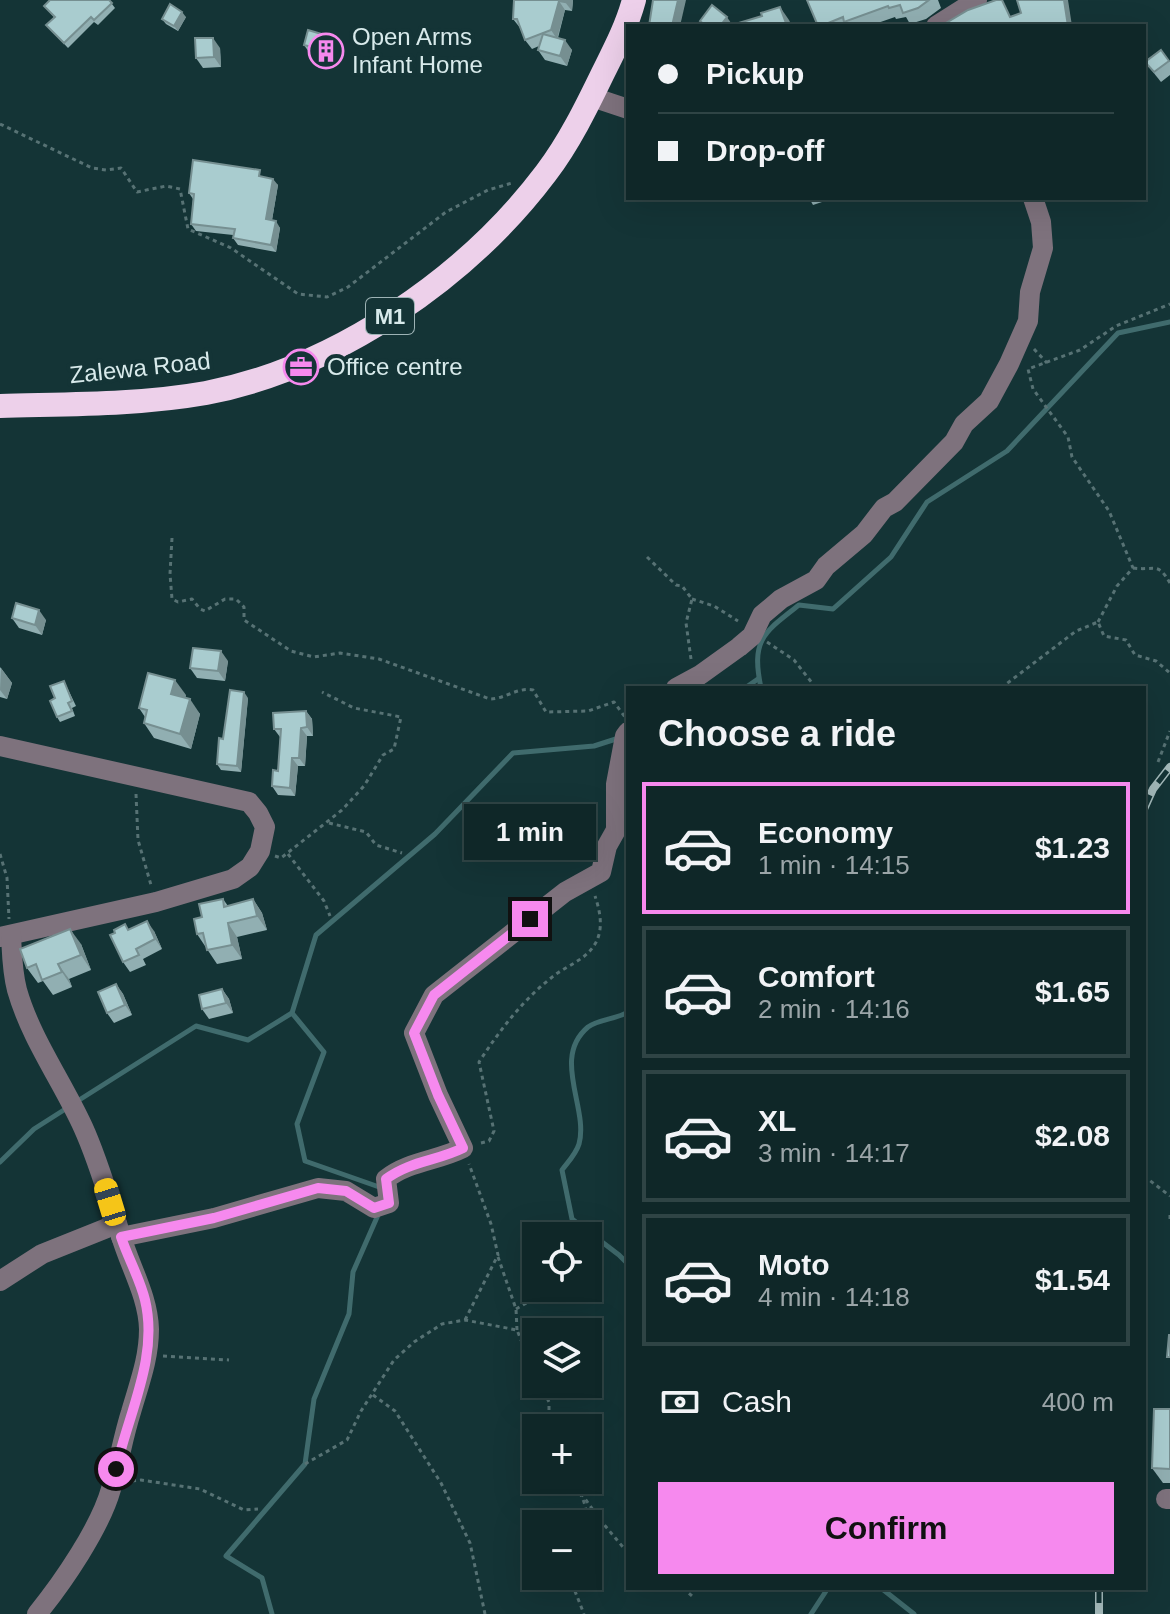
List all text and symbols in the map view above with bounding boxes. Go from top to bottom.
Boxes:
place label: Open Arms Infant Home [352,23,483,78]
building icon: Open Arms Infant Home [307,32,345,70]
text: Pickup [706,57,804,90]
text: Drop-off [706,134,824,167]
road number: M1 [366,298,414,334]
street label: Zalewa Road [68,347,212,388]
office icon: Office centre [282,348,320,386]
place label: Office centre [327,353,463,380]
text: Choose a ride [658,713,896,754]
callout: 1 min [464,803,596,859]
icon: car [662,812,734,884]
text: Economy [758,816,893,849]
text: 1 min [496,817,564,847]
text: $1.23 [1035,831,1110,864]
text: 1 min · 14:15 [758,850,910,880]
route end [512,901,548,937]
icon: car [662,956,734,1028]
text: Comfort [758,960,875,993]
text: $1.65 [1035,975,1110,1008]
text: 2 min · 14:16 [758,994,910,1024]
icon: car [662,1100,734,1172]
text: XL [758,1104,796,1137]
text: $2.08 [1035,1119,1110,1152]
text: 3 min · 14:17 [758,1138,910,1168]
car [92,1176,128,1228]
map controls [522,1222,602,1590]
button: locate [522,1222,602,1302]
icon: car [662,1244,734,1316]
text: Moto [758,1248,830,1281]
text: $1.54 [1035,1263,1110,1296]
text: 4 min · 14:18 [758,1282,910,1312]
button: layers [522,1318,602,1398]
icon: cash [658,1380,702,1424]
text: Cash [722,1385,792,1418]
text: 400 m [1042,1387,1114,1417]
button: + [522,1414,602,1494]
route start [98,1451,134,1487]
button: Confirm [658,1482,1114,1574]
button: − [522,1510,602,1590]

